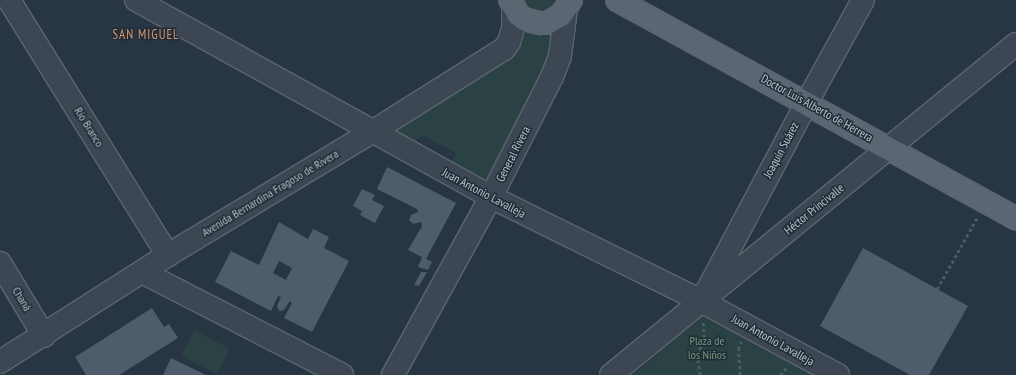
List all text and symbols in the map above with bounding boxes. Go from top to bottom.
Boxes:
district label: SAN MIGUEL [113,27,179,43]
street label: Doctor Luis Alberto de Herrera [758,71,876,145]
street label: Río Branco [71,104,107,150]
street label: Joaquín Suárez [760,120,802,180]
street label: General Rivera [493,124,533,184]
street label: Avenida Bernardina Fragoso de Rivera [199,146,341,240]
street label: Juan Antonio Lavalleja [440,165,528,221]
street label: Héctor Princivalle [781,180,847,238]
street label: Chaná [9,284,35,314]
street label: Juan Antonio Lavalleja [729,311,817,369]
park label: Plaza de los Niños [688,334,726,362]

